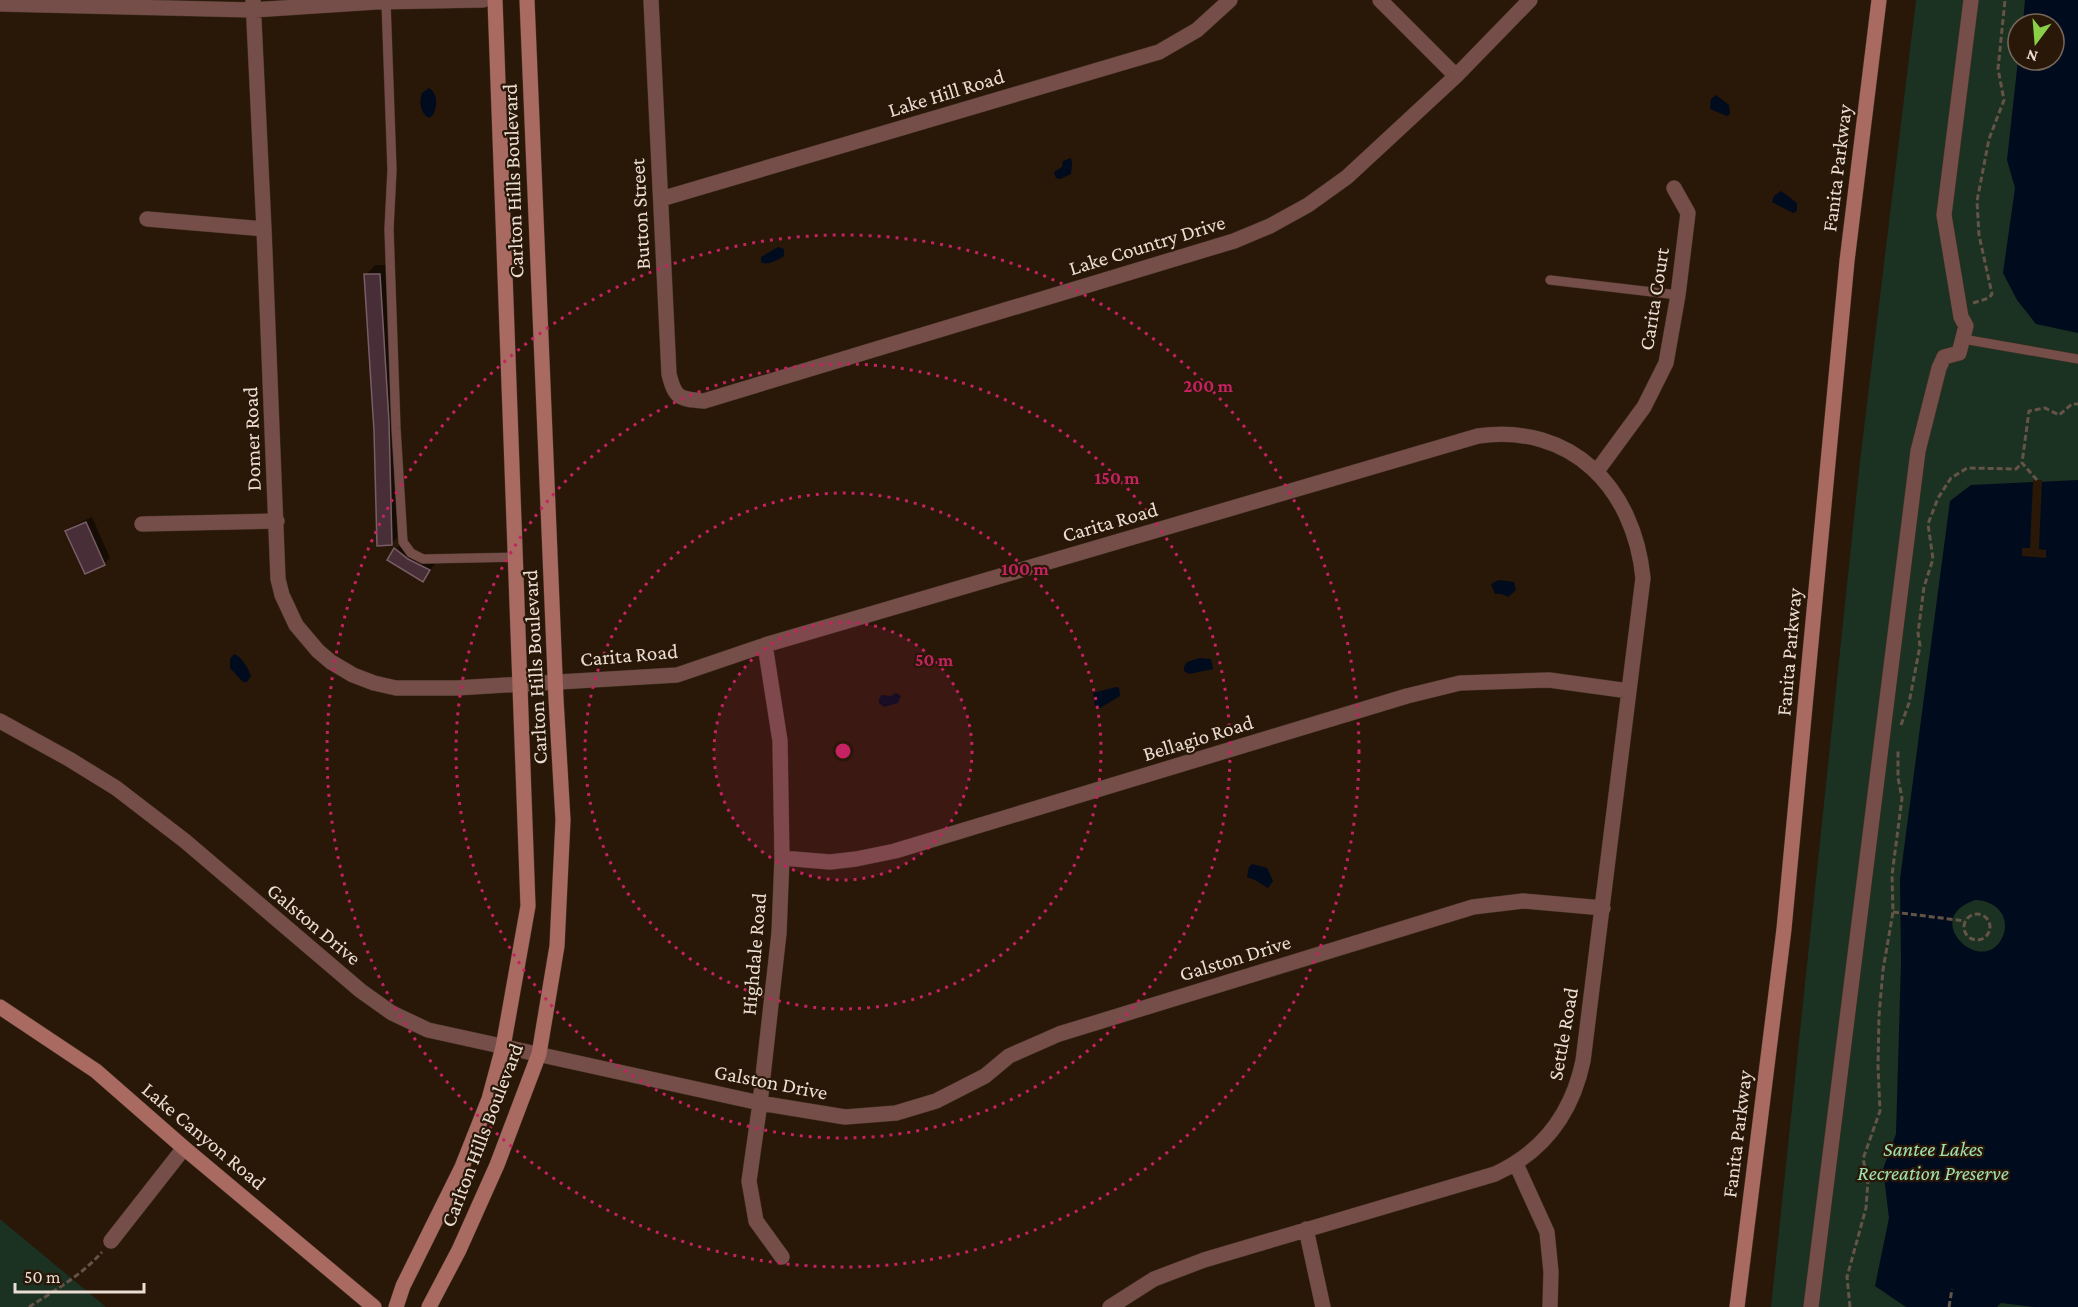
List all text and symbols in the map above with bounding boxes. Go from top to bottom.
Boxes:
north arrow [2006,12,2066,72]
text: N [2024,46,2040,66]
street label: Lake Hill Road [885,64,1007,122]
street label: Carlton Hills Boulevard [498,83,528,279]
street label: Fanita Parkway [1817,102,1857,233]
street label: Button Street [625,157,655,270]
street label: Lake Country Drive [1066,210,1228,280]
street label: Carita Court [1634,245,1674,352]
text: 200 m [1183,376,1234,396]
street label: Domer Road [238,386,266,492]
text: 150 m [1094,468,1140,488]
street label: Carita Road [1060,497,1160,547]
text: 100 m [1001,559,1049,579]
street label: Carlton Hills Boulevard [518,569,552,765]
street label: Fanita Parkway [1771,587,1807,717]
street label: Carita Road [579,639,679,671]
text: 50 m [915,650,954,670]
street label: Bellagio Road [1140,710,1256,766]
centre of rings [833,741,853,761]
street label: Galston Drive [262,878,366,970]
street label: Highdale Road [737,892,771,1016]
street label: Galston Drive [1177,930,1293,986]
street label: Settle Road [1543,986,1583,1082]
street label: Carlton Hills Boulevard [436,1040,528,1230]
street label: Galston Drive [712,1059,830,1105]
street label: Fanita Parkway [1717,1068,1757,1199]
street label: Lake Canyon Road [137,1077,271,1195]
park label: Santee Lakes Recreation Preserve [1857,1137,2009,1185]
scale bar [15,1256,144,1294]
text: 50 m [24,1267,61,1287]

